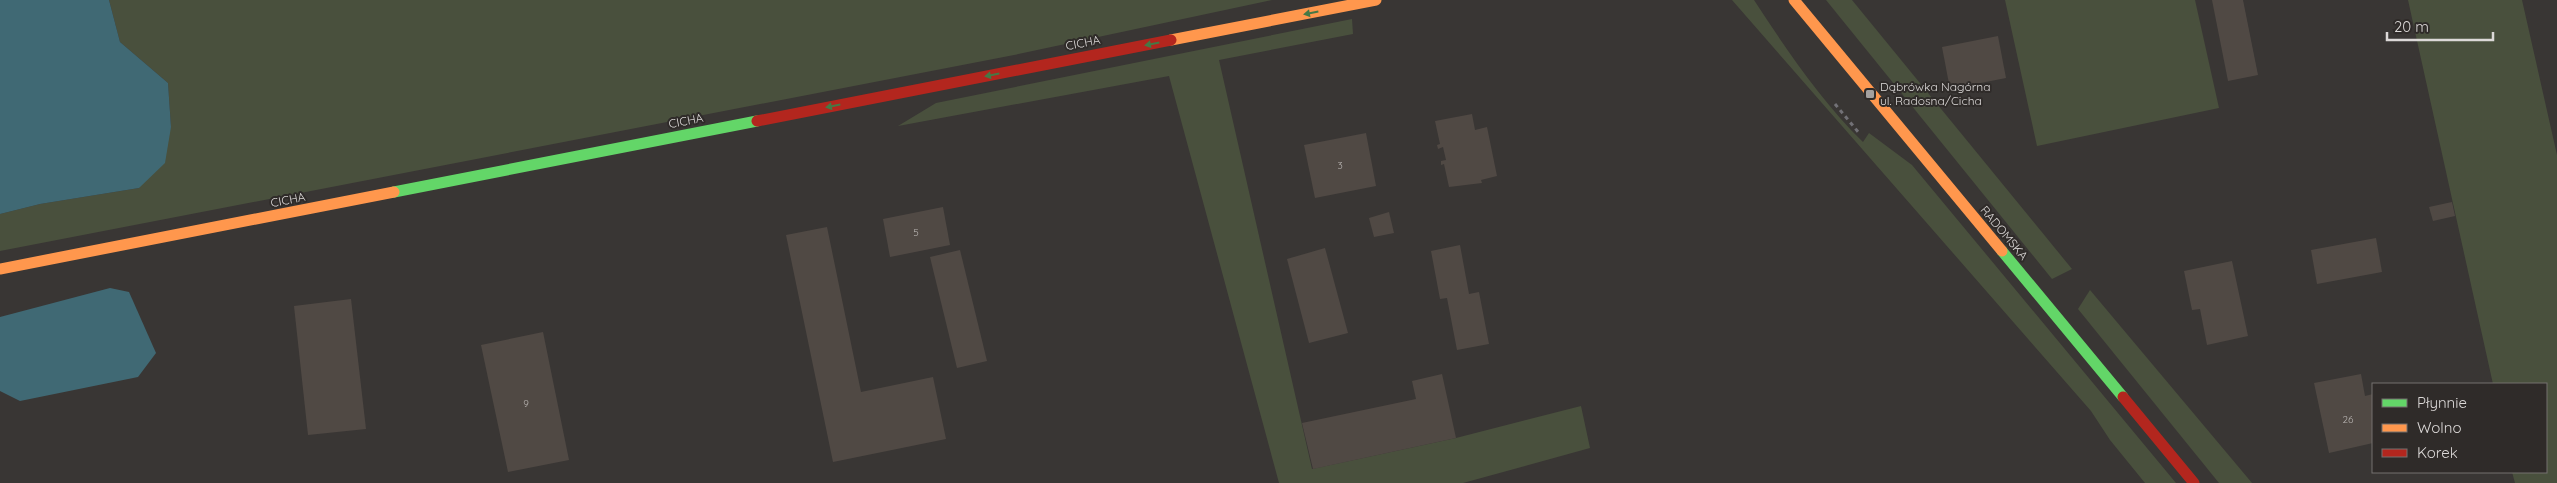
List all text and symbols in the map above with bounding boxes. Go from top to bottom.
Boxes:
one-way arrow [1303,9,1319,17]
scale bar [2387,10,2493,42]
text: 20 m [2394,17,2429,36]
street label: CICHA [1064,32,1102,53]
one-way arrow [1144,40,1160,48]
one-way arrow [984,71,1000,79]
place label: Dąbrówka Nagórna ul. Radosna/Cicha [1880,79,1991,108]
marker: Dąbrówka Nagórna ul. Radosna/Cicha [1864,88,1876,100]
one-way arrow [824,102,840,110]
street label: CICHA [667,110,705,131]
house number: 3 [1337,159,1343,172]
street label: CICHA [269,189,307,210]
street label: RADOMSKA [1977,203,2032,263]
house number: 5 [913,226,919,239]
legend [2372,383,2547,473]
text: Płynnie [2417,393,2467,412]
house number: 9 [523,397,529,410]
house number: 26 [2343,413,2354,426]
text: Wolno [2417,418,2462,437]
text: Korek [2417,443,2458,462]

